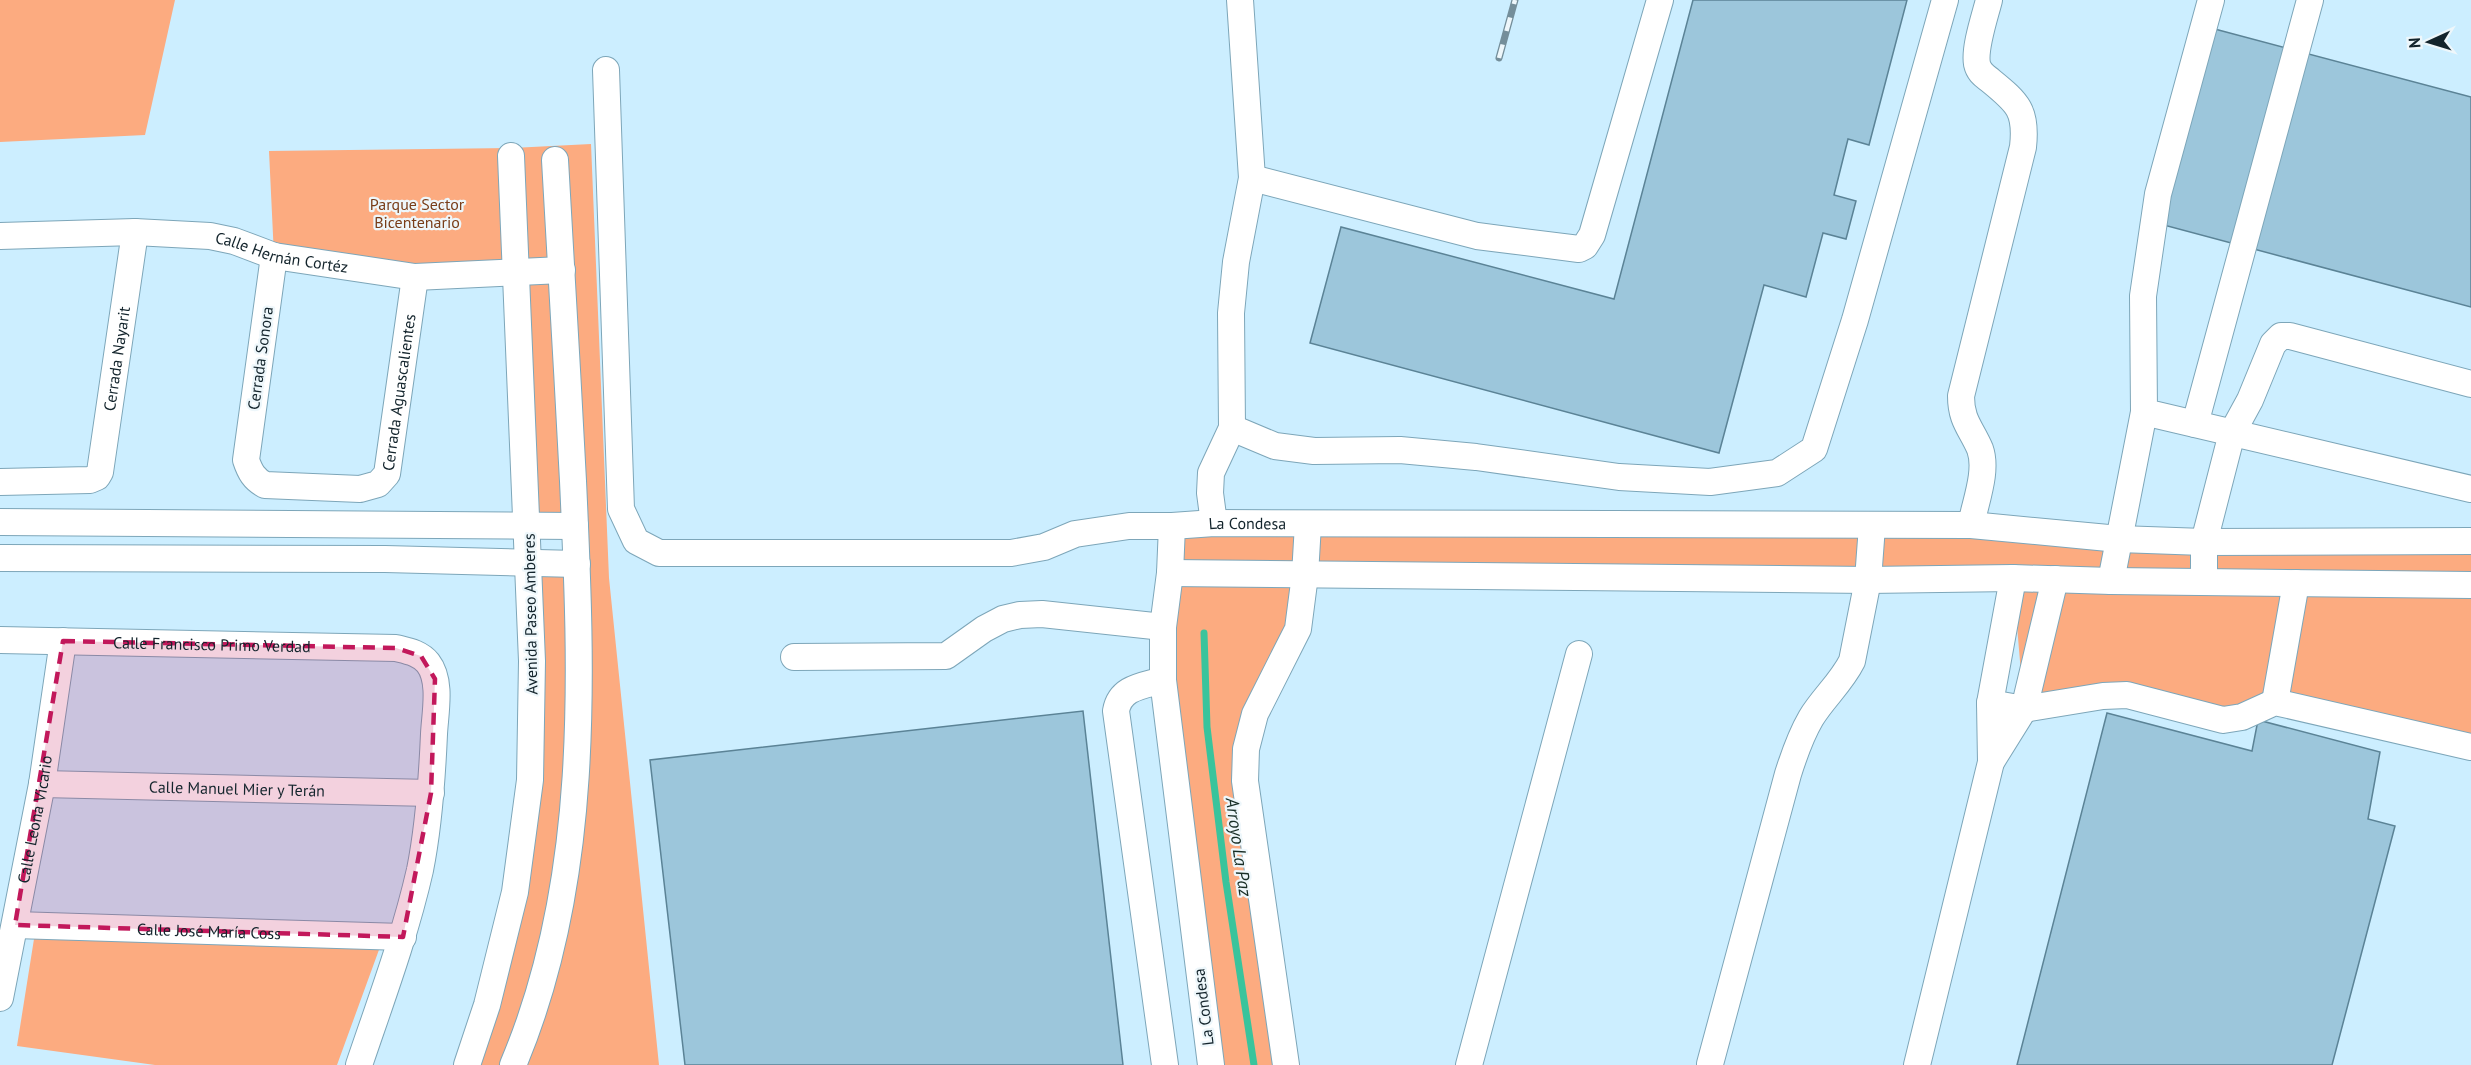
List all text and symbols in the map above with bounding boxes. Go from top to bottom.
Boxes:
north arrow [2399,12,2459,72]
text: N [2404,37,2424,49]
park label: Parque Sector Bicentenario [370,194,465,232]
street label: Calle Hernán Cortéz [214,227,349,277]
street label: Cerrada Nayarit [99,304,134,412]
street label: Cerrada Sonora [243,305,277,411]
street label: Cerrada Aguascalientes [378,312,420,472]
street label: La Condesa [1208,513,1286,533]
street label: Avenida Paseo Amberes [519,533,541,695]
street label: Calle Francisco Primo Verdad [113,632,311,656]
street label: Calle Leona Vicario [13,754,56,885]
street label: Calle Manuel Mier y Terán [149,776,325,801]
water label: Arroyo La Paz [1221,795,1257,898]
street label: Calle José María Coss [137,919,282,943]
street label: La Condesa [1188,967,1218,1047]

